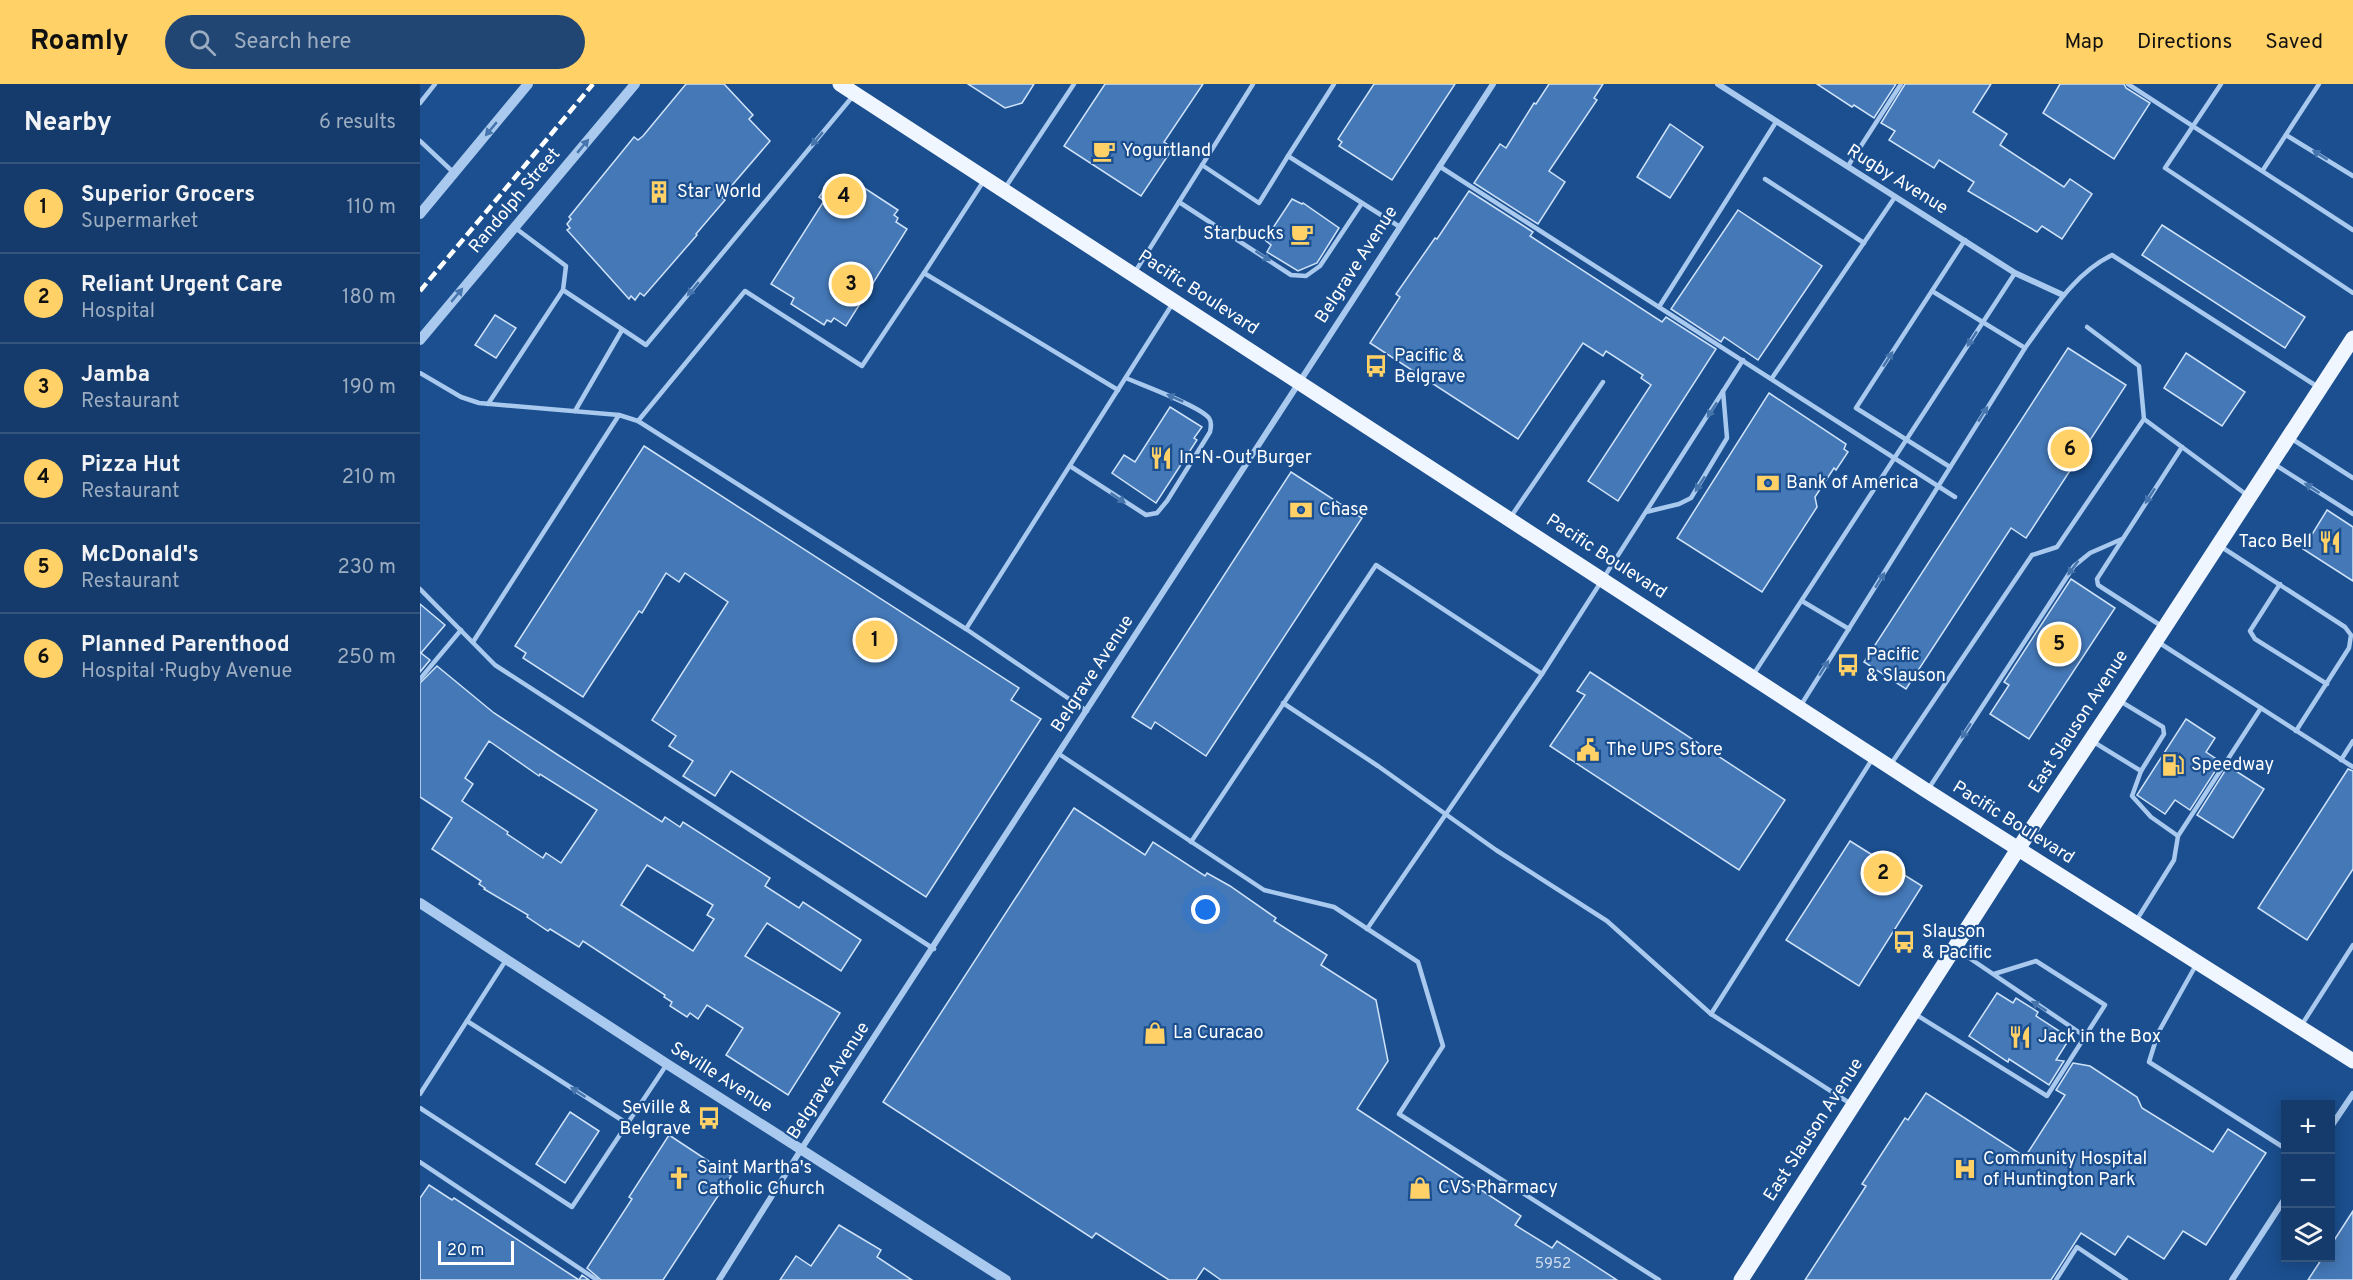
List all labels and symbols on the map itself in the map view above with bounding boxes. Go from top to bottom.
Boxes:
one-way arrow [484,121,497,137]
one-way arrow [811,131,824,147]
cafe icon: Yogurtland [1091,138,1117,164]
one-way arrow [576,139,589,154]
place label: Yogurtland [1122,140,1211,163]
street label: Rugby Avenue [1842,140,1952,220]
street label: Randolph Street [464,143,566,259]
one-way arrow [2312,150,2328,161]
pin: 4 [824,174,864,218]
building icon: Star World [646,179,672,205]
place label: Star World [677,181,761,204]
street label: Belgrave Avenue [1311,202,1403,328]
cafe icon: Starbucks [1289,221,1315,247]
place label: Starbucks [1203,223,1284,246]
street label: Pacific Boulevard [1133,245,1263,341]
one-way arrow [1255,251,1271,262]
pin: 3 [832,262,870,306]
one-way arrow [686,281,699,297]
one-way arrow [451,287,464,303]
one-way arrow [1967,331,1978,347]
place label: Pacific & Belgrave [1394,345,1466,389]
one-way arrow [1882,351,1893,367]
bus stop icon: Pacific & Belgrave [1363,353,1389,379]
one-way arrow [1166,394,1183,403]
one-way arrow [1706,401,1717,418]
one-way arrow [1977,406,1988,422]
pin: 6 [2050,426,2090,472]
restaurant icon: In-N-Out Burger [1148,445,1174,471]
place label: In-N-Out Burger [1179,447,1312,470]
bank icon: Bank of America [1755,470,1781,496]
place label: Bank of America [1786,472,1918,495]
one-way arrow [1694,476,1705,492]
one-way arrow [2305,482,2321,494]
one-way arrow [2145,488,2156,504]
one-way arrow [1110,493,1126,504]
bank icon: Chase [1288,497,1314,523]
place label: Chase [1319,499,1368,522]
street label: Pacific Boulevard [1541,509,1671,605]
restaurant icon: Taco Bell [2317,529,2343,555]
place label: Taco Bell [2238,531,2312,554]
one-way arrow [2068,561,2080,576]
one-way arrow [1874,572,1885,588]
street label: Belgrave Avenue [1047,611,1139,737]
pin: 1 [856,618,894,662]
pin: 5 [2040,622,2078,666]
place label: Pacific & Slauson [1866,644,1946,688]
street label: East Slauson Avenue [2024,646,2134,798]
bus stop icon: Pacific & Slauson [1835,652,1861,678]
one-way arrow [1819,660,1830,677]
one-way arrow [1961,723,1972,740]
public building icon: The UPS Store [1575,737,1601,763]
place label: The UPS Store [1606,739,1723,762]
fuel station icon: Speedway [2160,752,2186,778]
place label: Speedway [2191,754,2274,777]
street label: Pacific Boulevard [1948,776,2078,870]
pin: 2 [1864,850,1902,896]
your location [1191,895,1220,924]
place label: Slauson & Pacific [1922,921,1992,965]
bus stop icon: Slauson & Pacific [1891,929,1917,955]
one-way arrow [2031,1001,2047,1012]
street label: Belgrave Avenue [783,1018,875,1144]
shop icon: La Curacao [1142,1020,1168,1046]
place label: La Curacao [1173,1022,1264,1045]
restaurant icon: Jack in the Box [2007,1024,2033,1050]
place label: Jack in the Box [2038,1026,2161,1049]
street label: Seville Avenue [666,1037,776,1119]
street label: East Slauson Avenue [1759,1054,1869,1206]
one-way arrow [571,1086,587,1098]
place label: Seville & Belgrave [619,1097,691,1141]
bus stop icon: Seville & Belgrave [696,1105,722,1131]
place label: Community Hospital of Huntington Park [1983,1148,2147,1192]
hospital icon: Community Hospital of Huntington Park [1952,1156,1978,1182]
place label: Saint Martha's Catholic Church [697,1157,825,1201]
church icon: Saint Martha's Catholic Church [666,1165,692,1191]
shop icon: CVS Pharmacy [1407,1175,1433,1201]
place label: CVS Pharmacy [1438,1177,1558,1200]
scale bar [438,1238,514,1266]
house number: 5952 [1535,1255,1571,1274]

